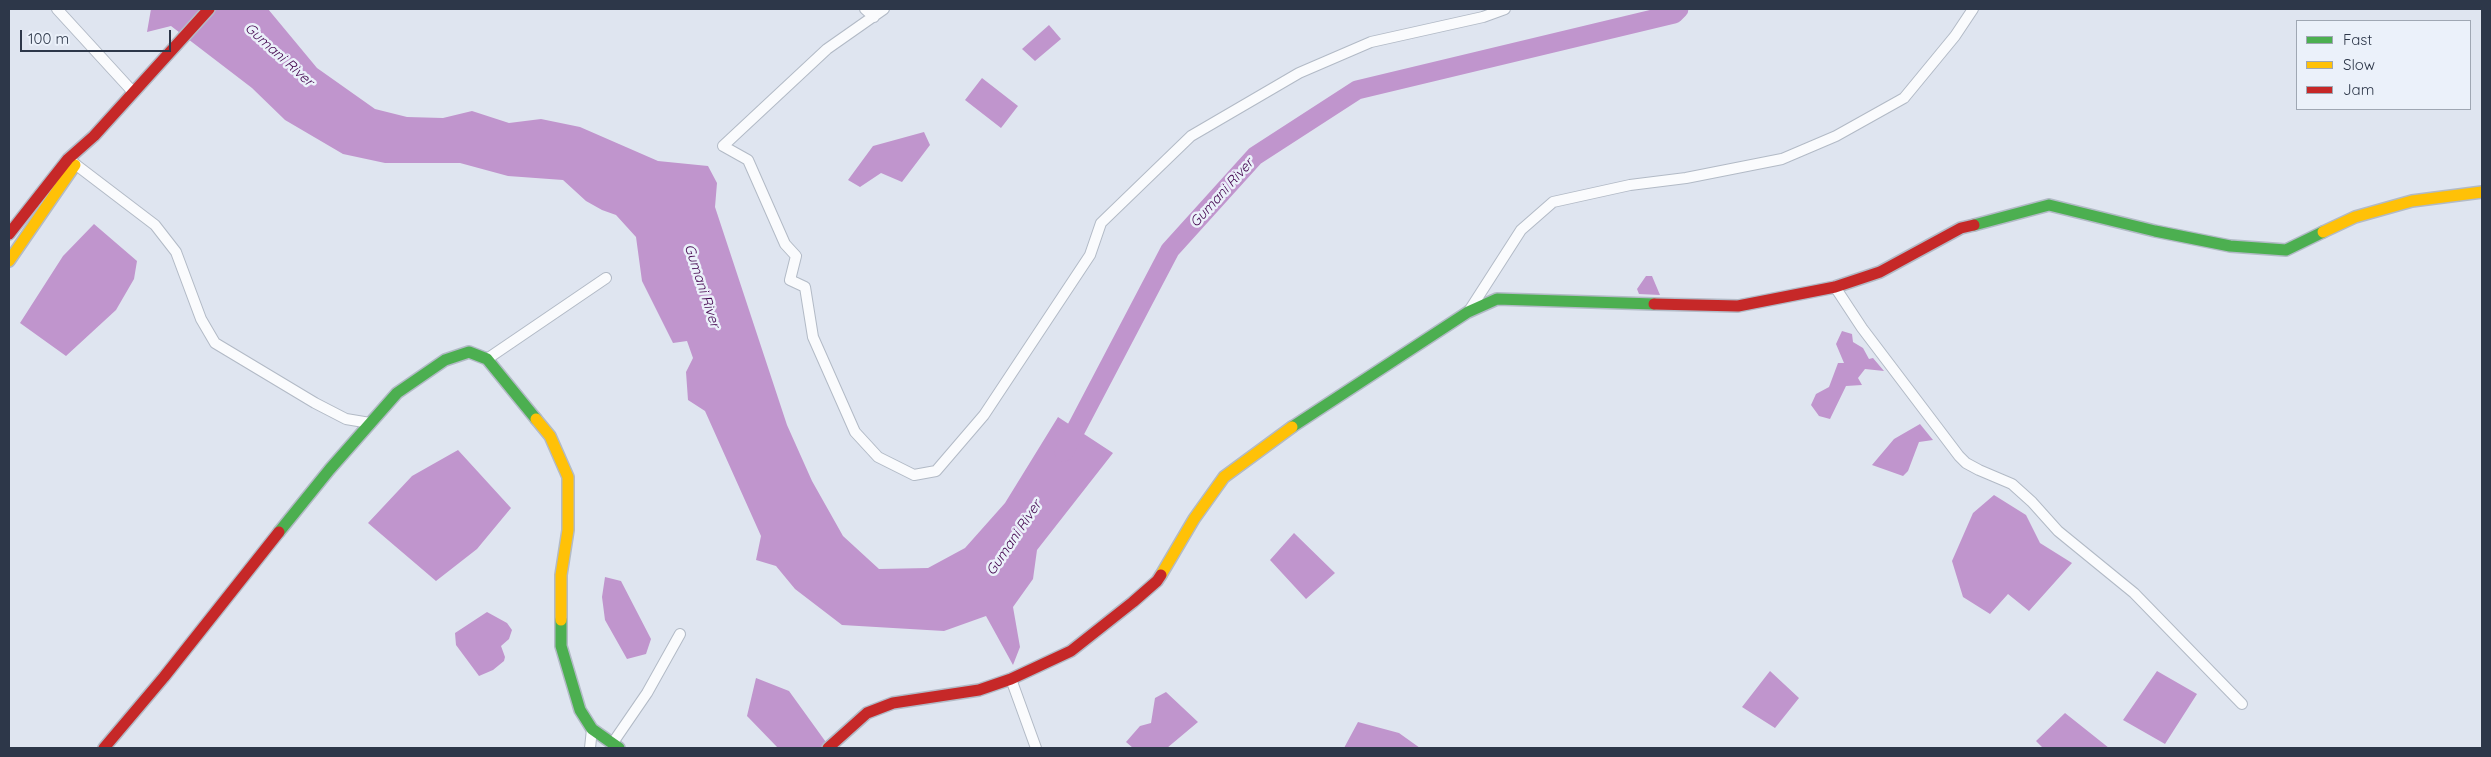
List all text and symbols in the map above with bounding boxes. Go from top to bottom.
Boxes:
scale bar [22,20,174,52]
water label: Gumani River [241,20,317,90]
legend [2296,20,2471,110]
text: 100 m [28,29,69,48]
text: Fast [2343,30,2372,49]
text: Slow [2343,55,2375,74]
text: Jam [2343,80,2374,99]
water label: Gumani River [1187,155,1257,231]
water label: Gumani River [681,242,723,330]
water label: Gumani River [983,497,1045,579]

